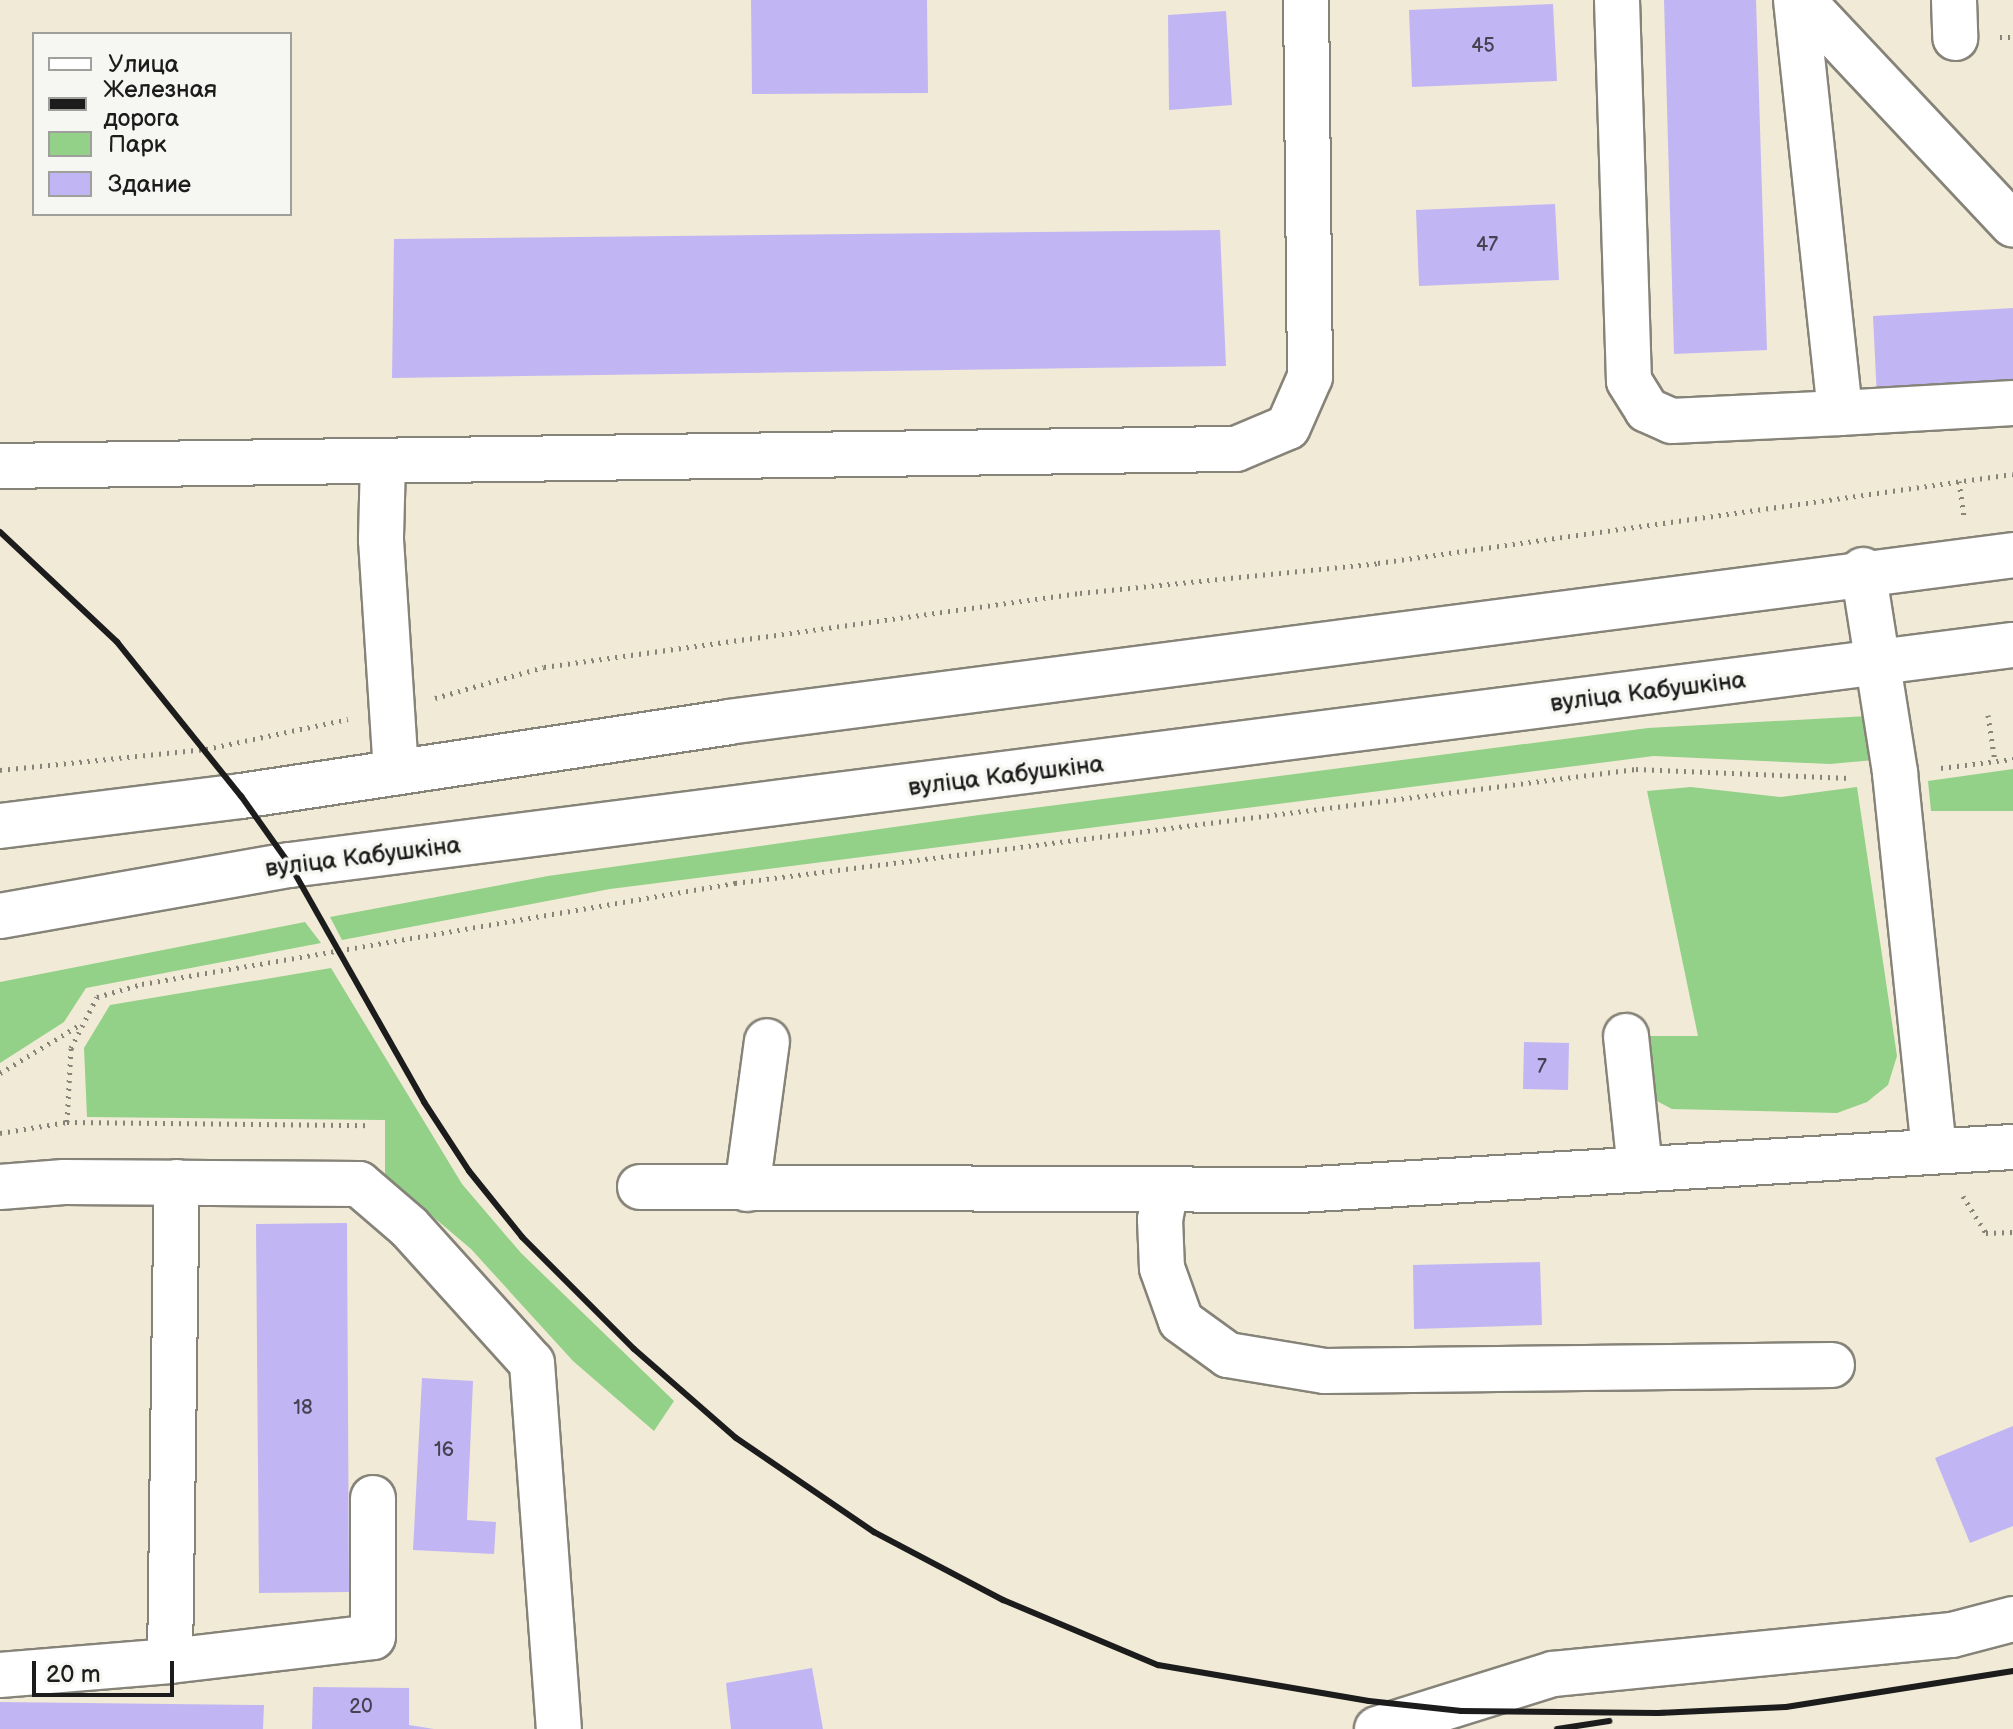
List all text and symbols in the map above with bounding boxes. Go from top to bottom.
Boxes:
legend [32,32,292,216]
house number: 45 [1471,34,1495,58]
text: Улица [108,50,179,79]
text: Железная дорога [103,75,217,133]
text: Парк [108,130,166,159]
text: Здание [108,170,191,199]
house number: 47 [1476,233,1498,257]
street label: вуліца Кабушкіна [1549,666,1747,718]
street label: вуліца Кабушкіна [907,750,1105,802]
street label: вуліца Кабушкіна [264,831,462,883]
house number: 7 [1537,1055,1547,1079]
house number: 18 [293,1396,313,1420]
house number: 16 [434,1438,454,1462]
scale bar [36,1645,178,1695]
text: 20 m [46,1660,101,1689]
house number: 20 [349,1695,373,1719]

